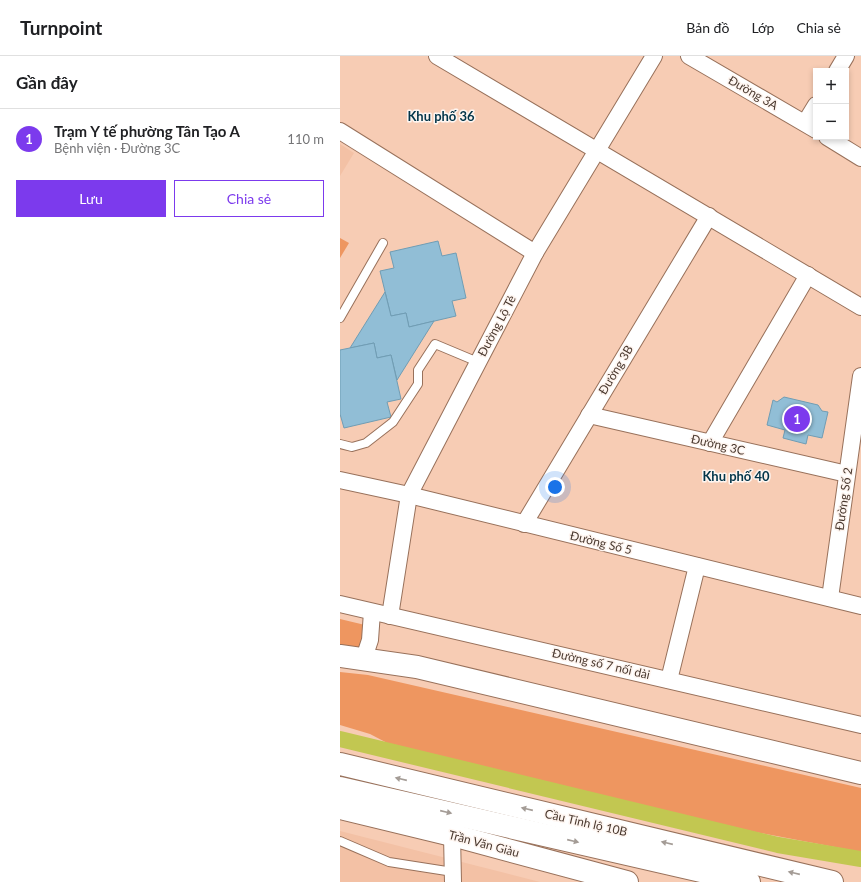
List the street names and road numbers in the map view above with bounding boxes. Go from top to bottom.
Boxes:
street label: Đường 3A [726,72,782,113]
street label: Đường Lộ Tẻ [474,293,519,359]
street label: Đường 3B [595,342,636,397]
street label: Đường 3C [690,431,747,458]
street label: Đường Số 2 [832,466,855,531]
street label: Đường Số 5 [569,528,634,557]
street label: Đường số 7 nối dài [551,645,652,682]
street label: Cầu Tỉnh lộ 10B [543,806,629,839]
street label: Trần Văn Giàu [447,827,521,860]

